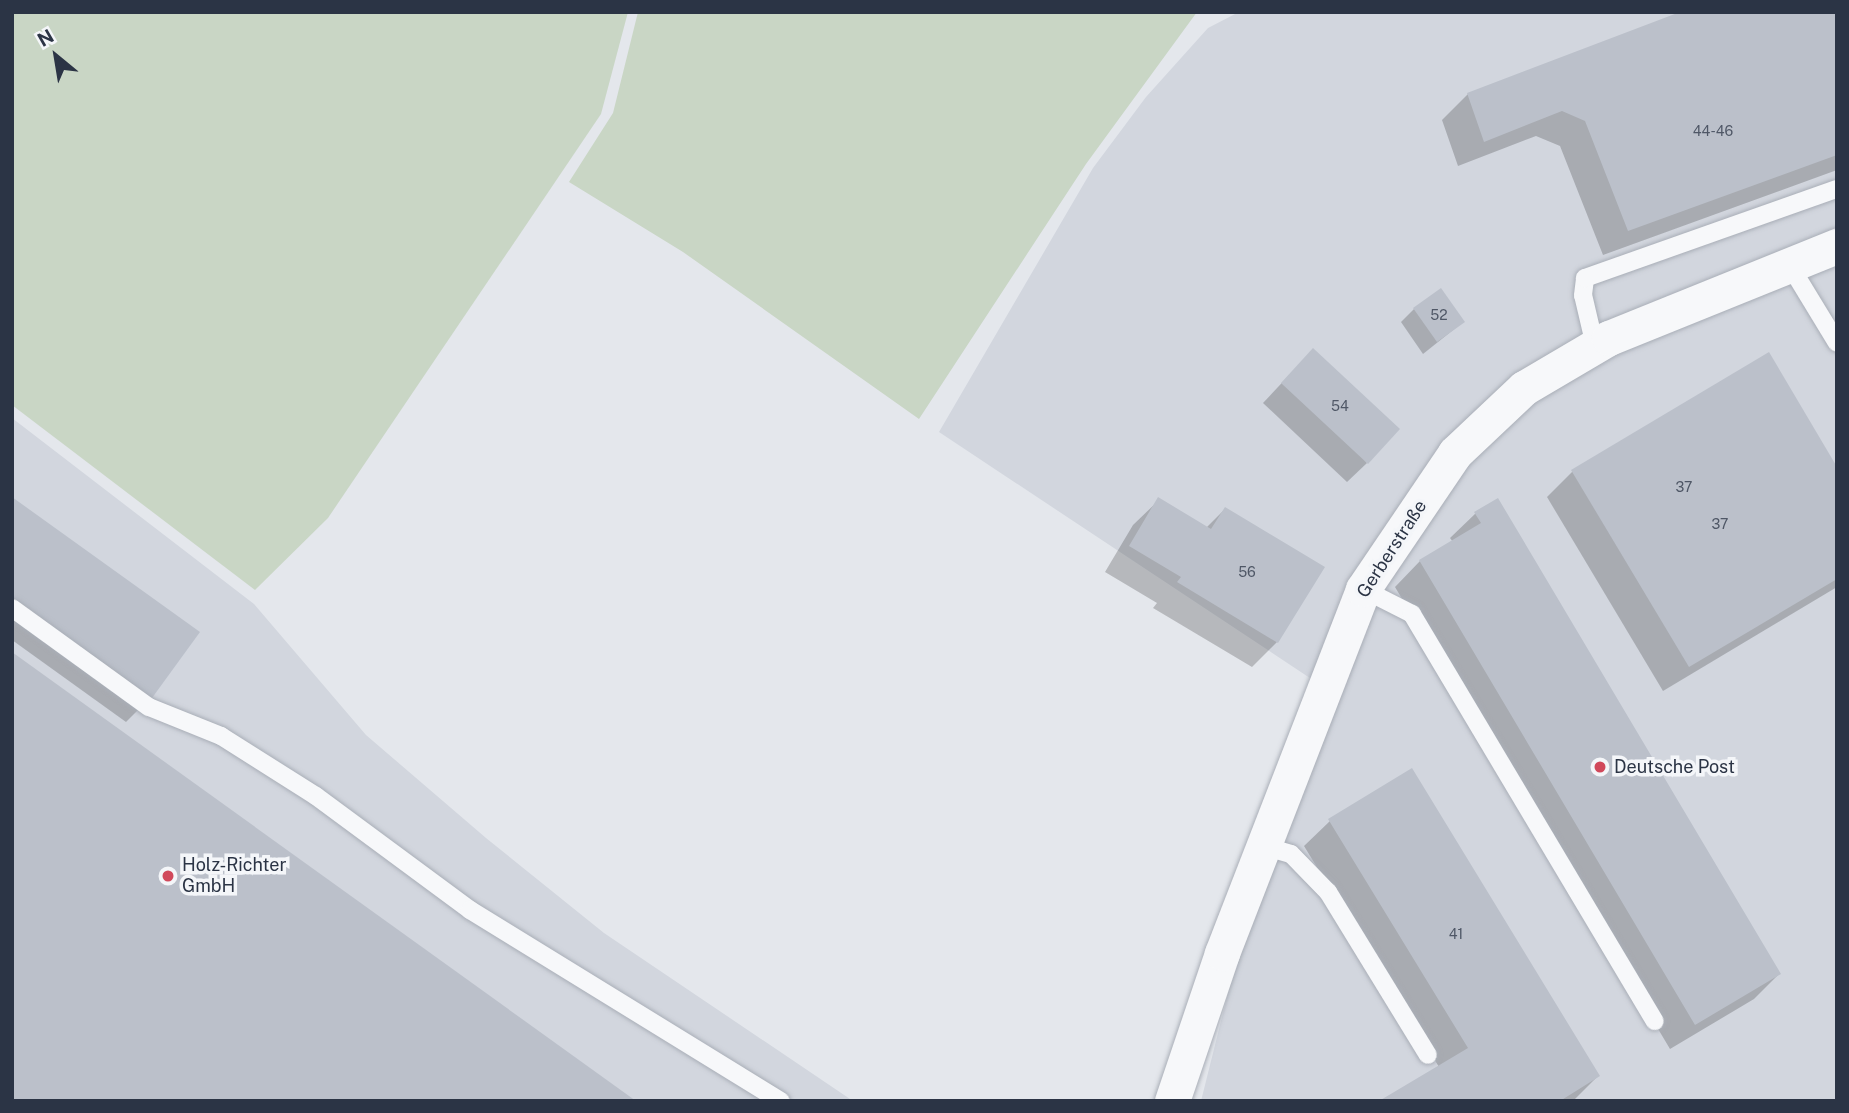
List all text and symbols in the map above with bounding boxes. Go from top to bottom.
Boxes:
north arrow [21,21,91,91]
text: N [34,25,57,51]
house number: 44-46 [1693,123,1733,139]
house number: 52 [1430,307,1448,323]
house number: 54 [1331,398,1349,414]
house number: 37 [1676,479,1692,495]
street label: Gerberstraße [1353,496,1431,602]
house number: 37 [1712,516,1728,532]
house number: 56 [1238,564,1256,580]
place label: Deutsche Post [1614,756,1735,778]
marker: Deutsche Post [1592,759,1608,775]
place label: Holz-Richter GmbH [182,855,286,898]
marker: Holz-Richter GmbH [160,868,176,884]
house number: 41 [1449,926,1463,942]

